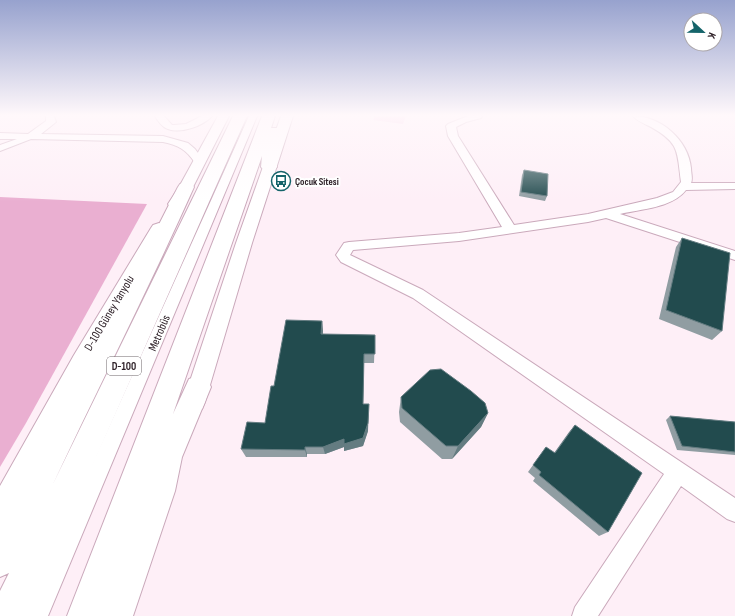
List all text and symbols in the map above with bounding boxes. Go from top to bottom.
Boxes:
north arrow [683,12,723,52]
text: K [705,31,719,41]
bus stop icon: Çocuk Sitesi [270,170,292,192]
place label: Çocuk Sitesi [295,176,339,188]
street label: D-100 Güney Yanyolu [81,273,138,354]
street label: Metrobüs [145,313,174,354]
road number: D-100 [107,357,141,375]

